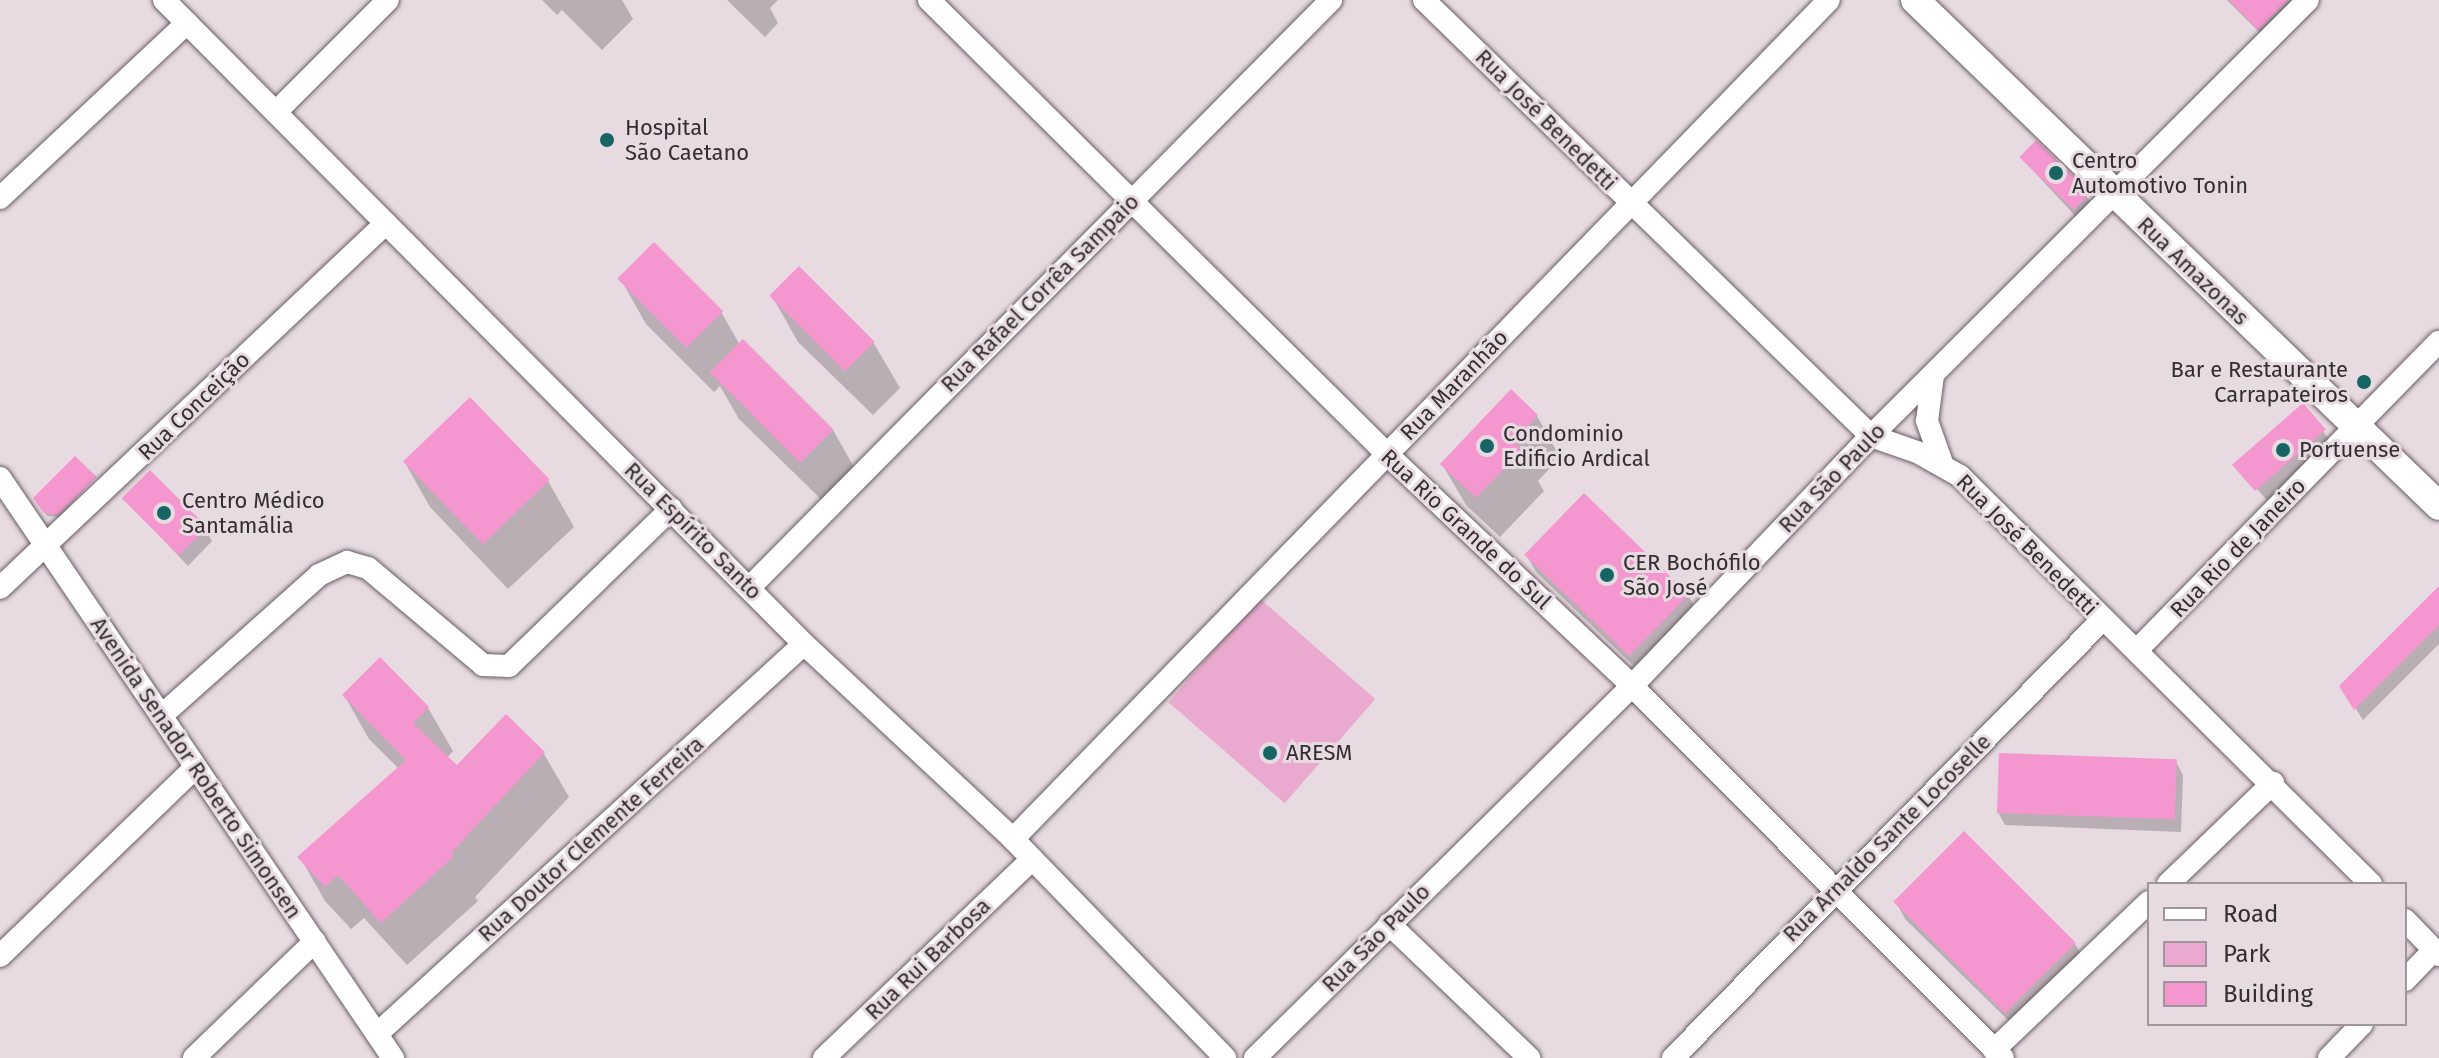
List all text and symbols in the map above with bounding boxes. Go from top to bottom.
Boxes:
street label: Rua José Benedetti [1470,44,1622,196]
place label: Hospital São Caetano [625,114,749,166]
marker: Hospital São Caetano [596,129,618,151]
place label: Centro Automotivo Tonin [2072,147,2248,198]
marker: Centro Automotivo Tonin [2047,164,2065,182]
street label: Rua Rafael Corrêa Sampaio [935,188,1145,398]
street label: Rua Amazonas [2132,211,2254,331]
street label: Rua Maranhão [1395,324,1513,446]
street label: Rua Conceição [133,346,255,466]
place label: Bar e Restaurante Carrapateiros [2171,356,2348,408]
marker: Bar e Restaurante Carrapateiros [2355,373,2373,391]
street label: Rua São Paulo [1773,418,1891,538]
place label: Condominio Edificio Ardical [1503,420,1650,472]
marker: Condominio Edificio Ardical [1478,437,1496,455]
place label: Portuense [2299,437,2400,463]
marker: Portuense [2274,441,2292,459]
street label: Rua Rio Grande do Sul [1376,443,1556,615]
street label: Rua Espírito Santo [619,457,767,605]
street label: Rua José Benedetti [1951,469,2103,621]
street label: Rua Rio de Janeiro [2165,473,2311,623]
place label: Centro Médico Santamália [182,487,325,538]
marker: Centro Médico Santamália [153,502,175,524]
place label: CER Bochófilo São José [1623,549,1761,600]
marker: CER Bochófilo São José [1598,566,1616,584]
street label: Avenida Senador Roberto Simonsen [85,612,307,924]
street label: Rua Arnaldo Sante Locoselle [1777,728,1997,948]
street label: Rua Doutor Clemente Ferreira [473,731,709,947]
place label: ARESM [1286,740,1352,766]
marker: ARESM [1261,744,1279,762]
street label: Rua São Paulo [1316,878,1436,998]
legend [2147,882,2407,1026]
street label: Rua Rui Barbosa [860,893,996,1025]
text: Road [2223,900,2278,928]
text: Park [2223,940,2270,968]
text: Building [2223,980,2313,1008]

